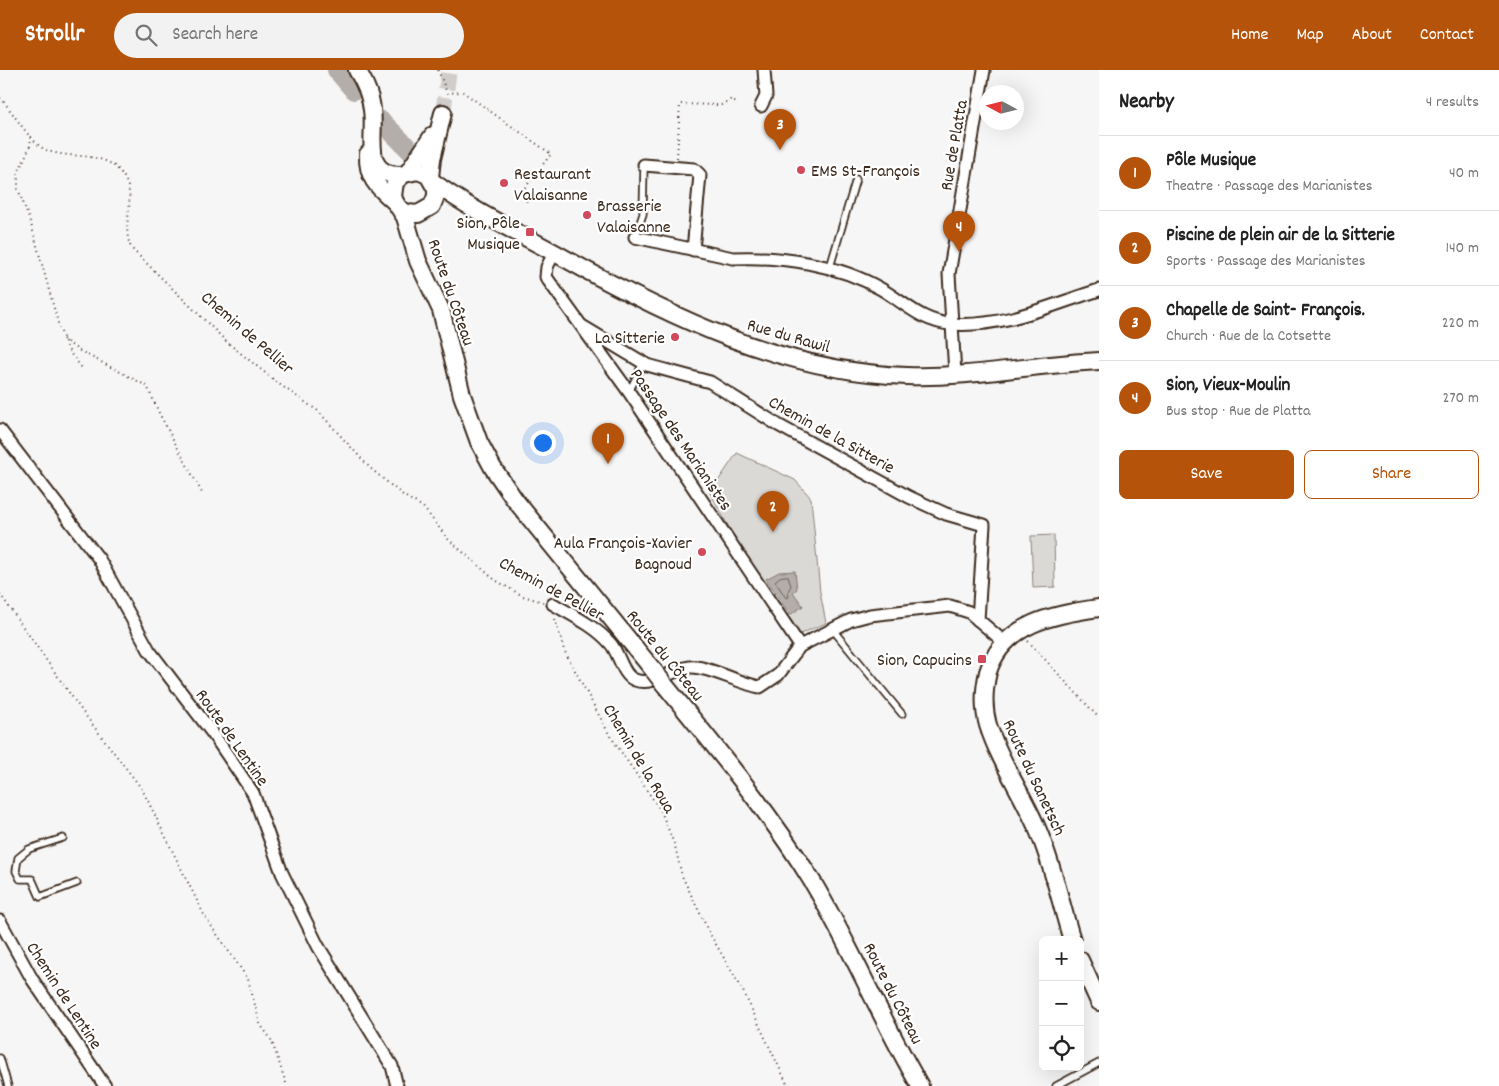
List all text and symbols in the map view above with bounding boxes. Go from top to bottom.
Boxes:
search box [114,13,464,58]
text: Strollr [25,18,84,52]
icon: search [132,21,160,49]
text: Search here [172,22,258,49]
text: Home [1231,23,1268,48]
text: Map [1296,23,1324,48]
text: About [1352,23,1392,48]
text: Contact [1420,23,1474,48]
north arrow [979,85,1024,130]
text: Nearby [1119,88,1174,118]
text: 4 results [1426,91,1479,114]
street label: Rue de Platta [935,98,976,193]
pin: 3 [764,109,796,150]
text: Pôle Musique [1166,148,1256,175]
place label: EMS St-François [811,160,920,185]
text: 1 [1133,162,1137,185]
text: 40 m [1449,162,1479,185]
place label: Restaurant Valaisanne [514,163,592,209]
marker: EMS St-François [795,164,807,176]
text: Theatre · Passage des Marianistes [1166,175,1373,198]
marker: Restaurant Valaisanne [498,177,510,189]
place label: Brasserie Valaisanne [597,195,671,241]
marker: Brasserie Valaisanne [581,209,593,221]
pin: 4 [943,211,975,252]
place label: Sion, Pôle Musique [457,212,520,258]
text: Piscine de plein air de la Sitterie [1166,223,1395,250]
marker: Sion, Pôle Musique [524,226,536,238]
street label: Route du Côteau [420,236,480,349]
text: 2 [1132,237,1139,260]
text: 140 m [1445,237,1479,260]
text: Sports · Passage des Marianistes [1166,250,1366,273]
street label: Chemin de Pellier [194,286,299,382]
text: Chapelle de Saint- François. [1166,298,1365,325]
text: 3 [1131,312,1139,335]
text: 220 m [1442,312,1479,335]
street label: Rue du Rawil [744,314,833,361]
text: Church · Rue de la Cotsette [1166,325,1331,348]
place label: La Sitterie [595,327,665,352]
marker: La Sitterie [669,331,681,343]
street label: Passage des Marianistes [623,364,737,517]
text: Sion, Vieux-Moulin [1166,373,1290,400]
text: 4 [1132,387,1138,410]
text: 270 m [1443,387,1479,410]
street label: Chemin de la Sitterie [763,391,898,481]
text: Bus stop · Rue de Platta [1166,400,1311,423]
pin: 1 [592,423,624,464]
your location [530,430,556,456]
button: Save [1119,450,1294,499]
button: Share [1304,450,1479,499]
pin: 2 [757,491,789,532]
place label: Aula François-Xavier Bagnoud [554,532,692,578]
marker: Aula François-Xavier Bagnoud [696,546,708,558]
street label: Chemin de Pellier [494,552,608,629]
street label: Route du Côteau [619,605,709,708]
place label: Sion, Capucins [877,649,972,674]
marker: Sion, Capucins [976,653,988,665]
street label: Route de Lentine [188,685,274,792]
street label: Chemin de la Roua [595,700,681,819]
street label: Route du Sanetsch [995,716,1071,840]
map controls [1039,936,1084,1071]
button: + [1039,936,1084,981]
street label: Chemin de Lentine [19,938,107,1055]
street label: Route du Côteau [855,939,928,1049]
button: − [1039,981,1084,1026]
button: locate [1039,1026,1084,1071]

